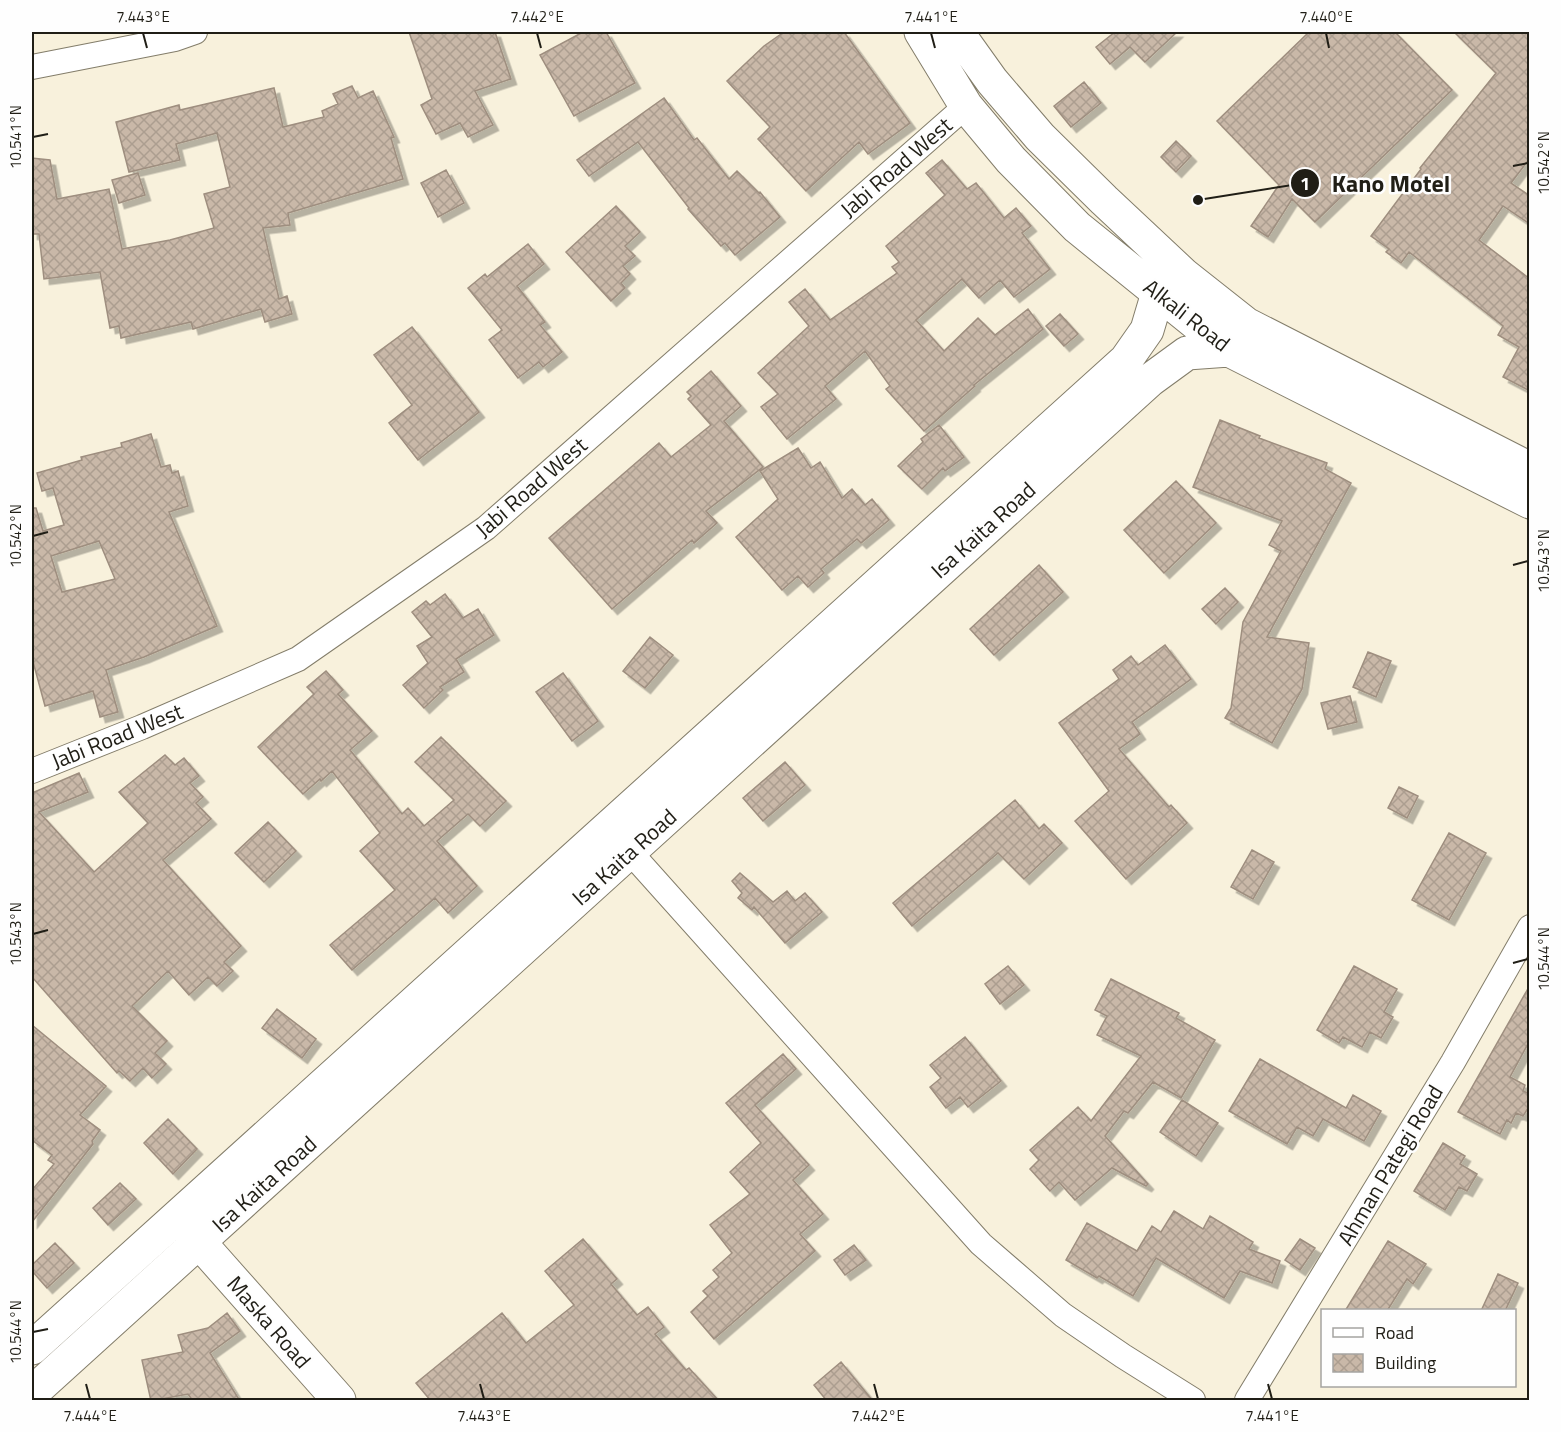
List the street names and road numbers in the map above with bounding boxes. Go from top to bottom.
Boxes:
street label: Jabi Road West [832,108,960,225]
street label: Alkali Road [1136,270,1238,360]
street label: Jabi Road West [467,428,595,545]
street label: Isa Kaita Road [923,474,1043,586]
street label: Jabi Road West [46,694,188,778]
street label: Isa Kaita Road [564,801,684,913]
street label: Ahman Pategi Road [1328,1078,1452,1252]
street label: Isa Kaita Road [204,1128,324,1240]
street label: Maska Road [219,1268,319,1376]

